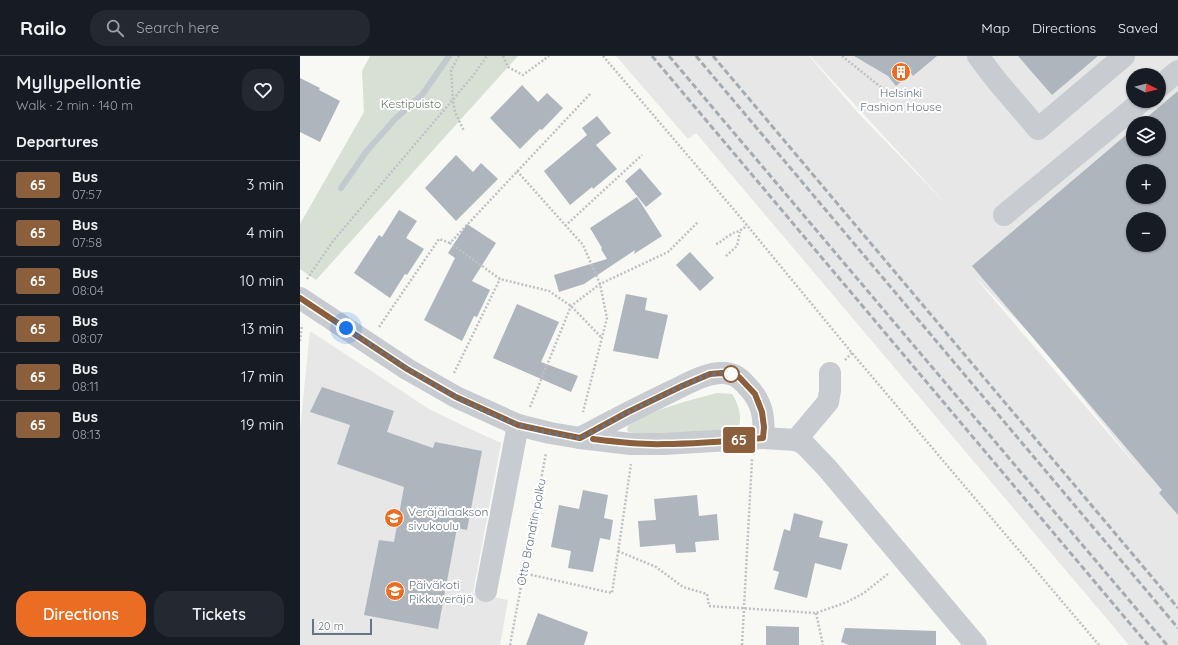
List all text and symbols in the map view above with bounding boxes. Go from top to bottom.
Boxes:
search box [90,10,370,46]
text: Railo [20,16,66,40]
icon: search [104,17,126,39]
text: Search here [136,18,219,37]
text: Map [981,19,1010,37]
text: Directions [1032,19,1096,37]
text: Saved [1118,19,1158,37]
building icon: Helsinki Fashion House [890,61,912,83]
north arrow [1126,68,1166,108]
map controls [1126,68,1166,252]
button: heart [242,69,284,111]
text: Myllypellontie [16,70,141,94]
place label: Helsinki Fashion House [860,85,942,114]
park label: Kestipuisto [381,96,441,111]
text: Walk · 2 min · 140 m [16,97,133,113]
button: layers [1126,116,1166,156]
text: Departures [16,132,98,151]
button: + [1126,164,1166,204]
text: Bus [72,167,98,186]
text: 3 min [246,175,284,194]
text: 65 [30,176,46,194]
text: 07:57 [72,186,102,202]
button: − [1126,212,1166,252]
text: Bus [72,215,98,234]
text: 4 min [246,223,284,242]
text: 65 [30,224,46,242]
text: 07:58 [72,234,102,250]
text: Bus [72,263,98,282]
text: 10 min [240,271,284,290]
text: 65 [30,272,46,290]
text: 08:04 [72,282,104,298]
text: Bus [72,311,98,330]
your location [336,318,356,338]
text: 13 min [241,319,284,338]
text: 65 [30,320,46,338]
text: 08:07 [72,330,103,346]
text: Bus [72,359,98,378]
unlabelled marker [722,365,740,383]
text: 17 min [241,367,284,386]
text: 65 [30,368,46,386]
text: 08:11 [72,378,99,394]
text: Bus [72,407,98,426]
text: 19 min [240,415,284,434]
text: 65 [30,416,46,434]
text: 08:13 [72,426,101,442]
line badge: 65 [721,427,757,453]
text: 65 [731,431,747,449]
street label: Otto Brandtin polku [513,477,549,587]
place label: Veräjälaakson sivukoulu [408,504,488,533]
school or university icon: Veräjälaakson sivukoulu [383,507,405,529]
place label: Päiväkoti Pikkuveräjä [409,577,474,606]
school or university icon: Päiväkoti Pikkuveräjä [384,580,406,602]
button: Directions [16,591,146,637]
button: Tickets [154,591,284,637]
scale bar [312,617,372,636]
text: 20 m [318,619,344,633]

